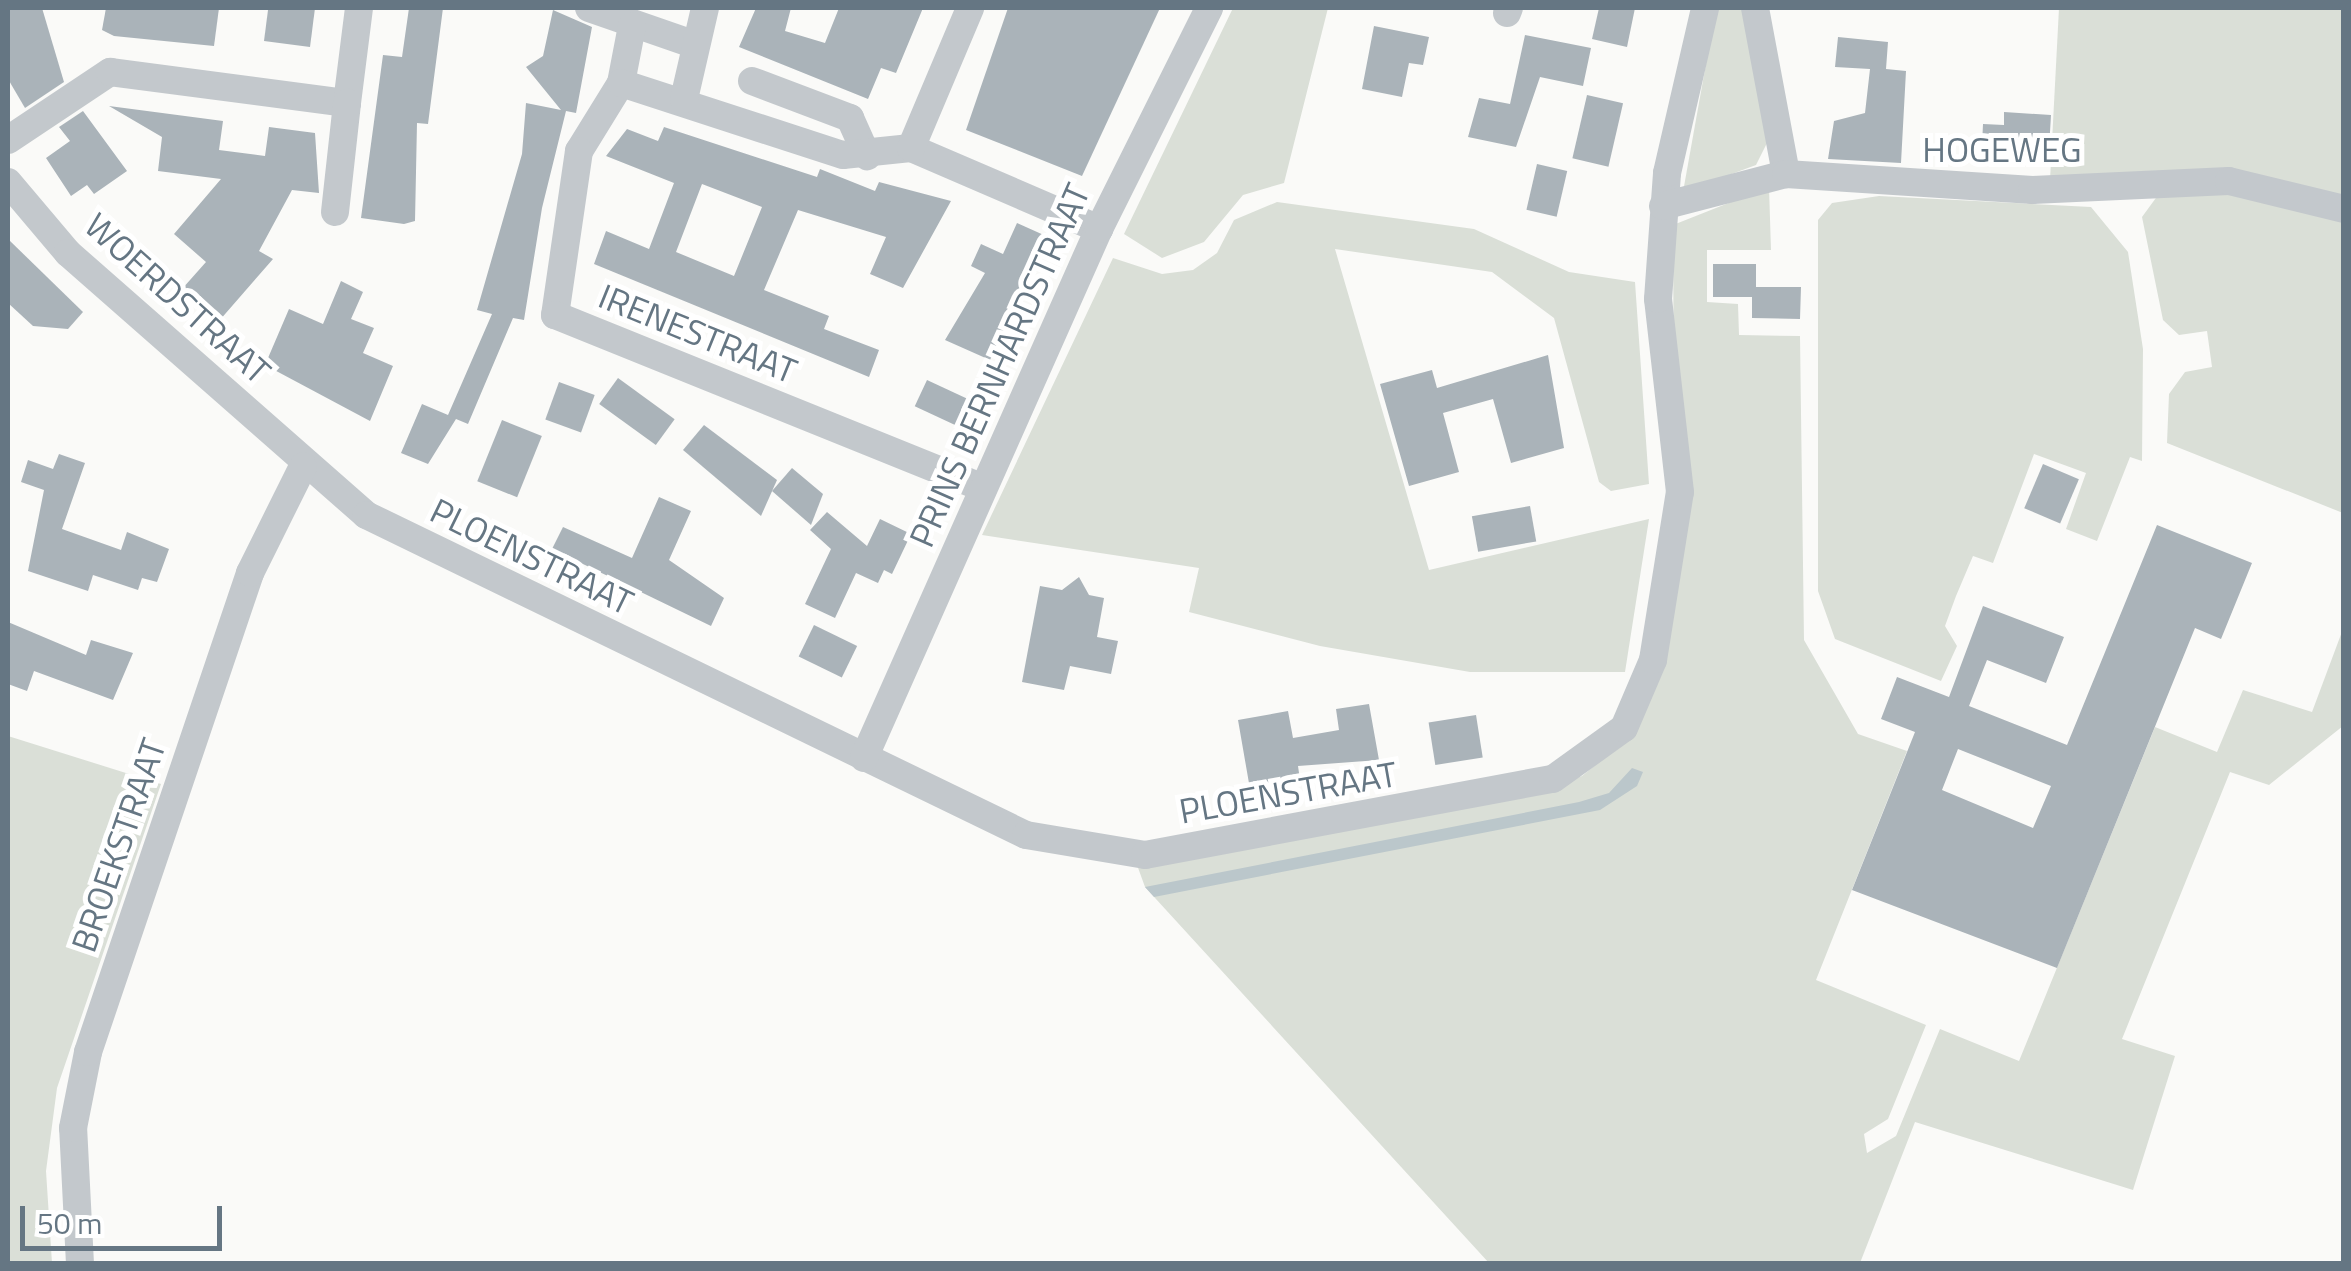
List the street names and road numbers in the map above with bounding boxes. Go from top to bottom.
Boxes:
street label: HOGEWEG [1922,128,2082,170]
street label: PRINS BERNHARDSTRAAT [900,177,1098,553]
street label: WOERDSTRAAT [77,204,279,392]
street label: IRENESTRAAT [593,274,803,392]
street label: PLOENSTRAAT [424,489,640,623]
street label: BROEKSTRAAT [62,733,174,957]
street label: PLOENSTRAAT [1176,752,1400,832]

